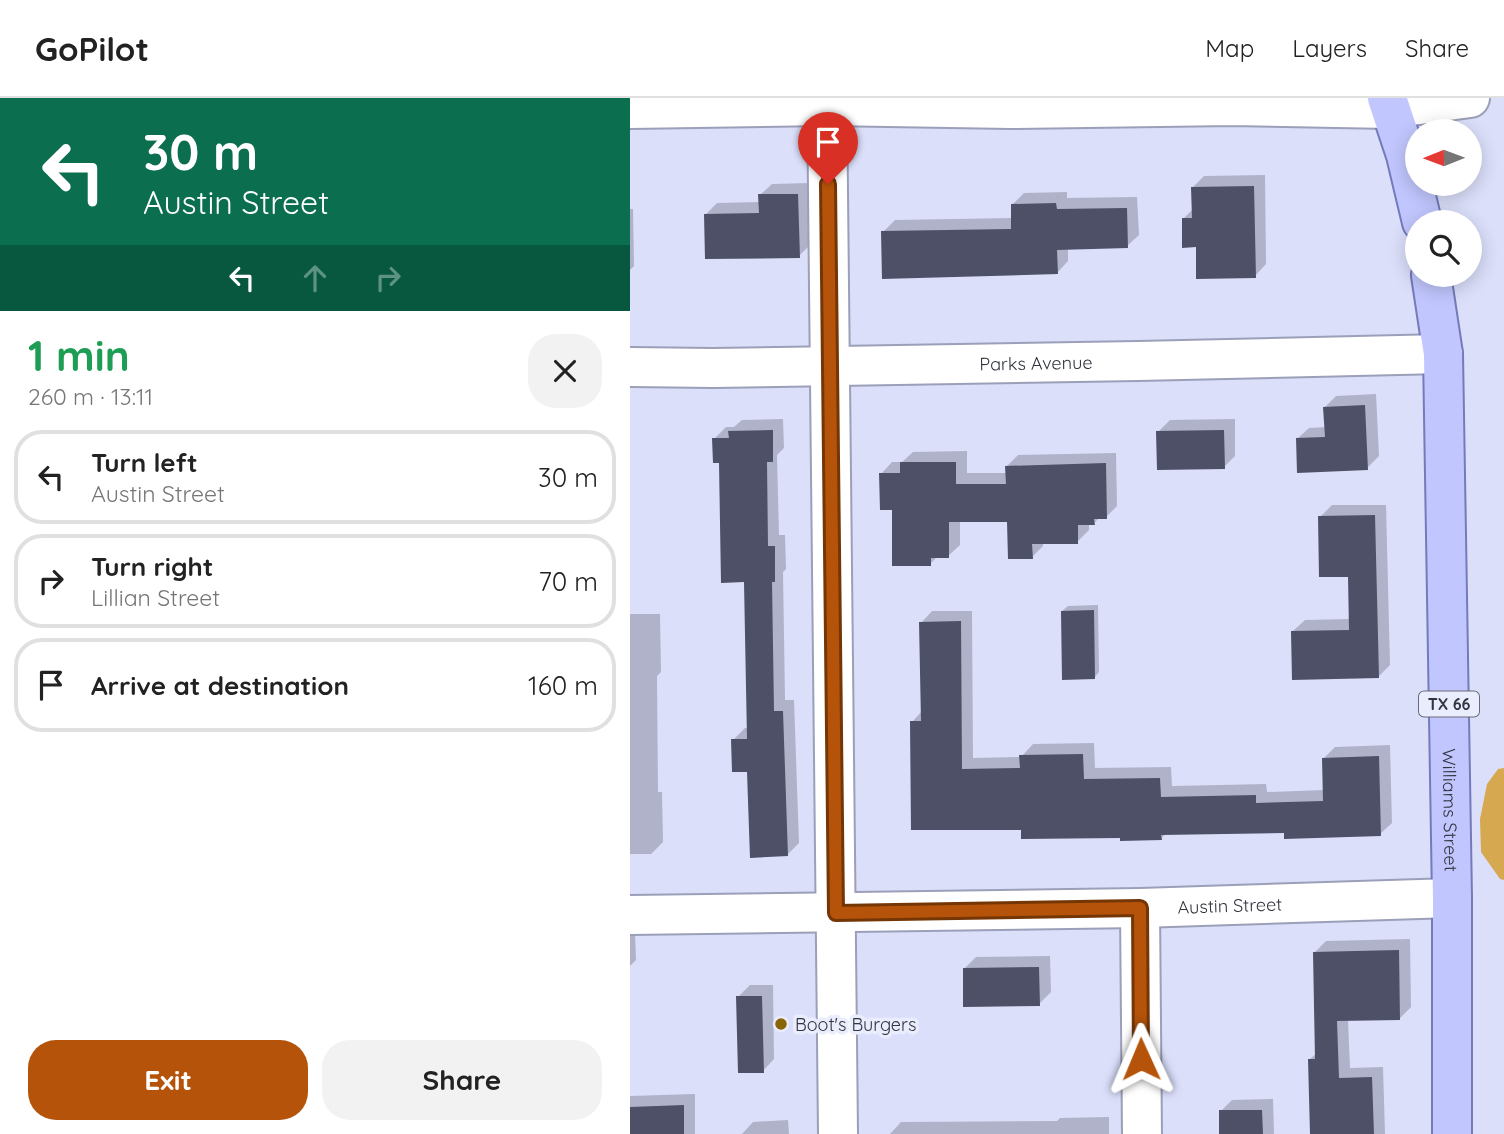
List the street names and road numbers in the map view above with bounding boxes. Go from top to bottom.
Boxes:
street label: Parks Avenue [979,350,1093,375]
road number: TX 66 [1419,692,1479,716]
street label: Williams Street [1438,748,1463,872]
street label: Austin Street [1177,892,1283,918]

